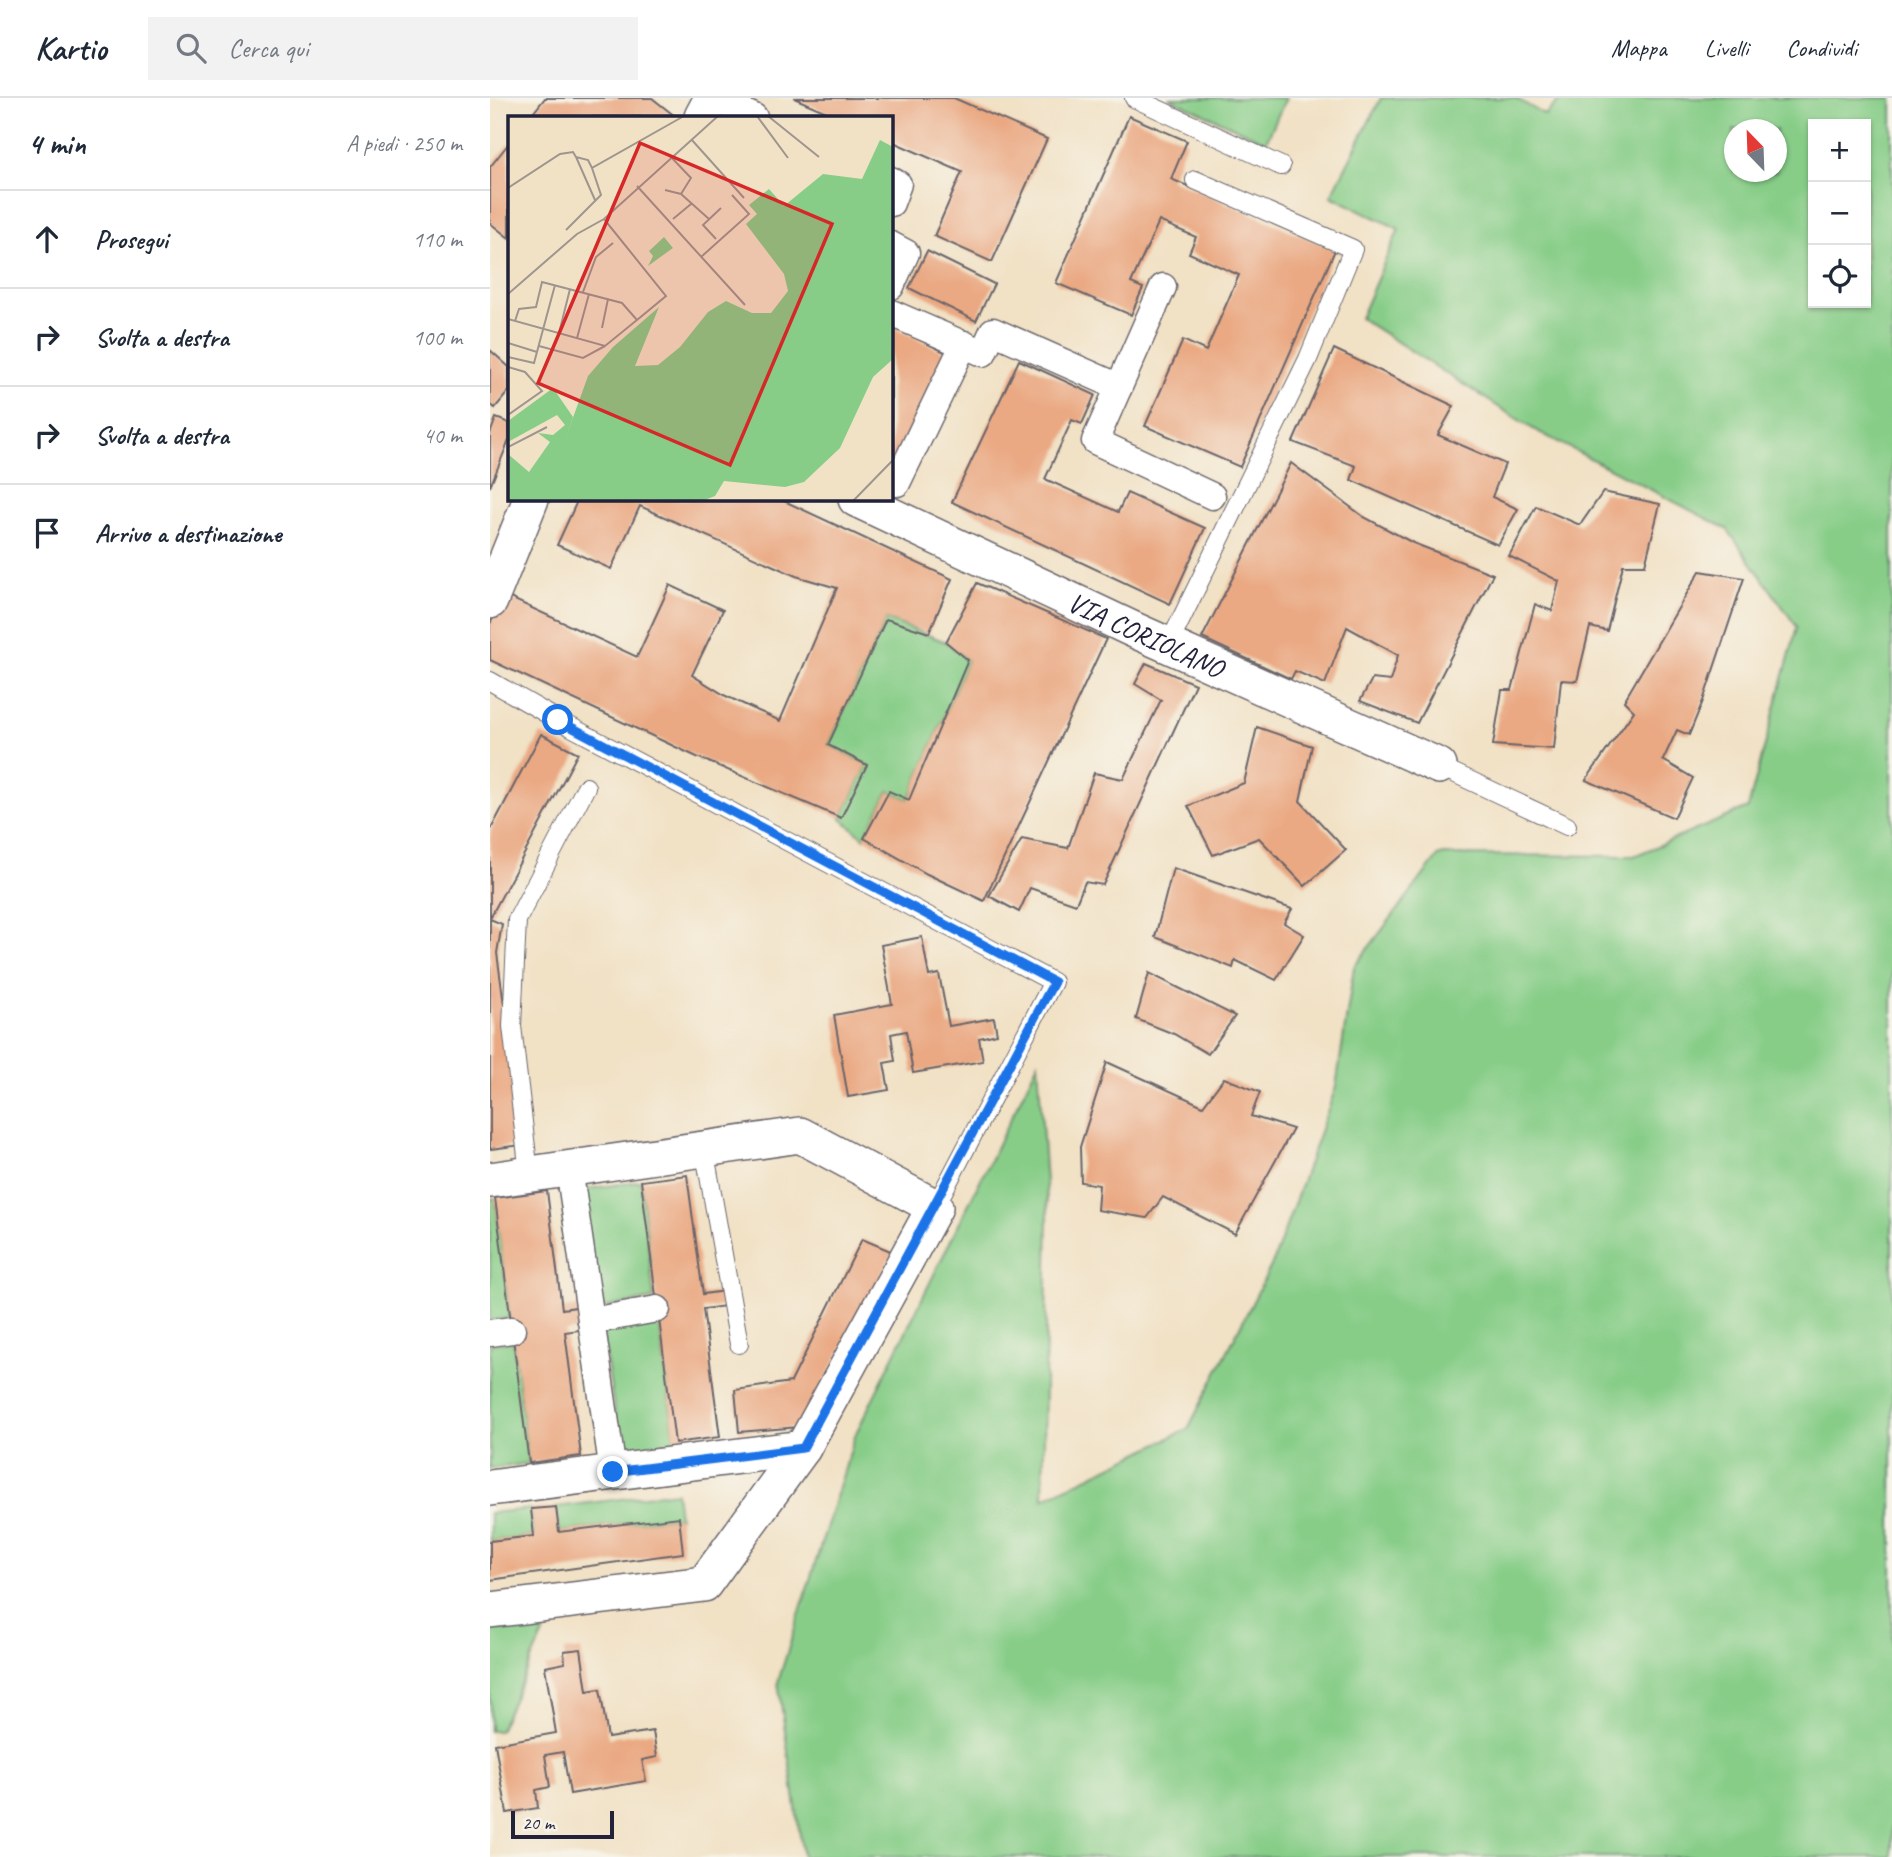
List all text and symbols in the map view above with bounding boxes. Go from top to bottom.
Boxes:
search box [148,17,638,80]
text: Kartio [35,27,106,69]
icon: search [172,29,210,67]
text: Cerca qui [228,32,309,65]
text: Mappa [1611,33,1667,63]
text: Livelli [1705,33,1748,63]
text: Condividi [1786,33,1857,63]
inset map [508,116,892,500]
north arrow [1724,119,1787,182]
map controls [1808,119,1871,308]
button: + [1808,119,1871,182]
text: 4 min [28,125,85,163]
text: A piedi · 250 m [346,129,462,158]
button: − [1808,182,1871,245]
icon: ahead [28,220,66,258]
text: Prosegui [95,223,168,256]
text: 110 m [413,225,462,254]
button: locate [1808,245,1871,308]
icon: right [28,318,66,356]
text: Svolta a destra [95,321,229,354]
text: 100 m [413,323,462,352]
icon: right [28,416,66,454]
text: Svolta a destra [95,419,229,452]
text: 40 m [423,421,462,450]
icon: arrive [28,514,66,552]
text: Arrivo a destinazione [95,517,281,550]
street label: VIA CORIOLANO [1063,584,1232,686]
route start [542,704,573,735]
route end [597,1456,628,1487]
scale bar [511,1808,614,1840]
text: 20 m [522,1811,554,1835]

